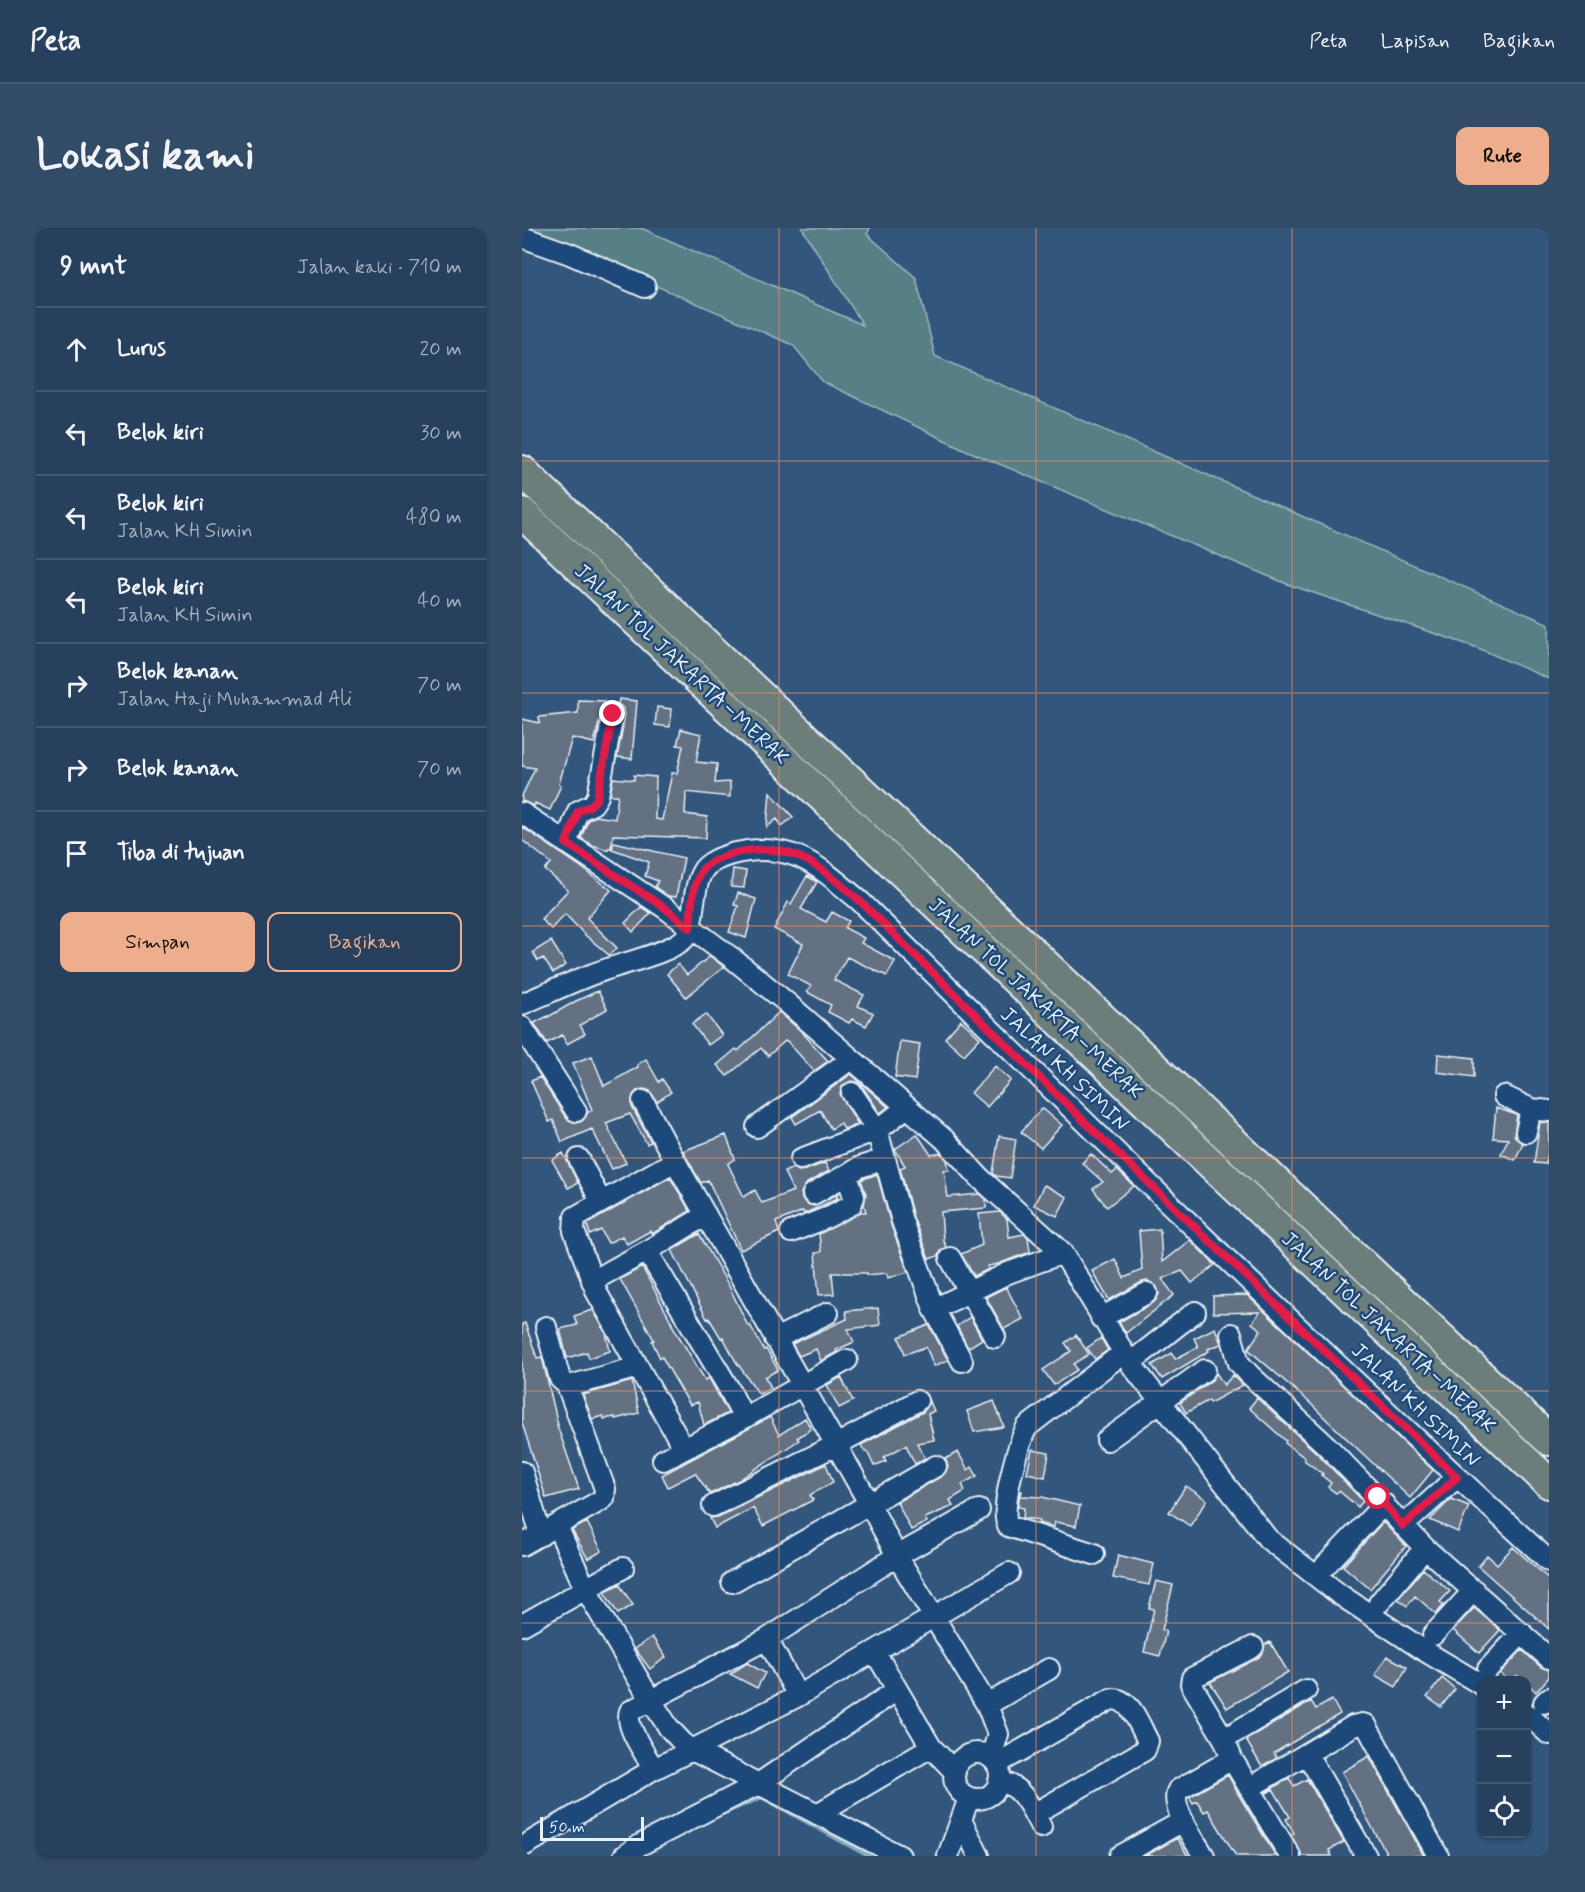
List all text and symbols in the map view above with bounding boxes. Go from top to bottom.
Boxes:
text: Peta [30,23,81,60]
text: Peta [1309,27,1348,55]
text: Lapisan [1381,27,1450,55]
text: Bagikan [1483,27,1555,55]
button: Rute [1456,127,1549,185]
text: Lokasi kami [36,129,255,184]
text: 9 mnt [60,250,127,284]
text: Jalan kaki · 710 m [297,254,462,281]
icon: ahead [60,333,93,366]
text: Lurus [117,335,166,363]
text: 20 m [419,336,462,363]
icon: left [60,417,93,450]
text: Belok kiri [117,419,204,447]
text: 30 m [420,420,462,447]
text: Belok kiri [117,490,204,518]
icon: left [60,501,93,534]
text: 480 m [406,504,462,531]
text: Jalan KH Simin [117,518,253,545]
street label: JALAN TOL JAKARTA–MERAK [568,558,795,772]
text: Belok kiri [117,574,204,602]
icon: left [60,585,93,618]
text: 40 m [418,588,462,615]
text: Jalan KH Simin [117,602,253,629]
text: Belok kanan [117,658,238,686]
icon: right [60,669,93,702]
text: 70 m [417,672,462,699]
text: Jalan Haji Muhammad Ali [117,686,352,713]
route end [599,700,625,726]
icon: right [60,753,93,786]
text: Belok kanan [117,755,238,783]
text: 70 m [417,756,462,783]
icon: arrive [60,837,93,870]
text: Tiba di tujuan [117,839,245,867]
street label: JALAN TOL JAKARTA–MERAK [922,892,1149,1106]
button: Simpan [60,912,255,972]
button: Bagikan [267,912,462,972]
street label: JALAN KH SIMIN [994,1001,1135,1139]
street label: JALAN TOL JAKARTA–MERAK [1275,1226,1502,1440]
street label: JALAN KH SIMIN [1345,1337,1486,1475]
route start [1364,1483,1390,1509]
map controls [1477,1676,1531,1838]
button: + [1477,1676,1531,1730]
button: − [1477,1730,1531,1784]
button: locate [1477,1784,1531,1838]
scale bar [540,1814,644,1842]
text: 50 m [549,1817,585,1838]

